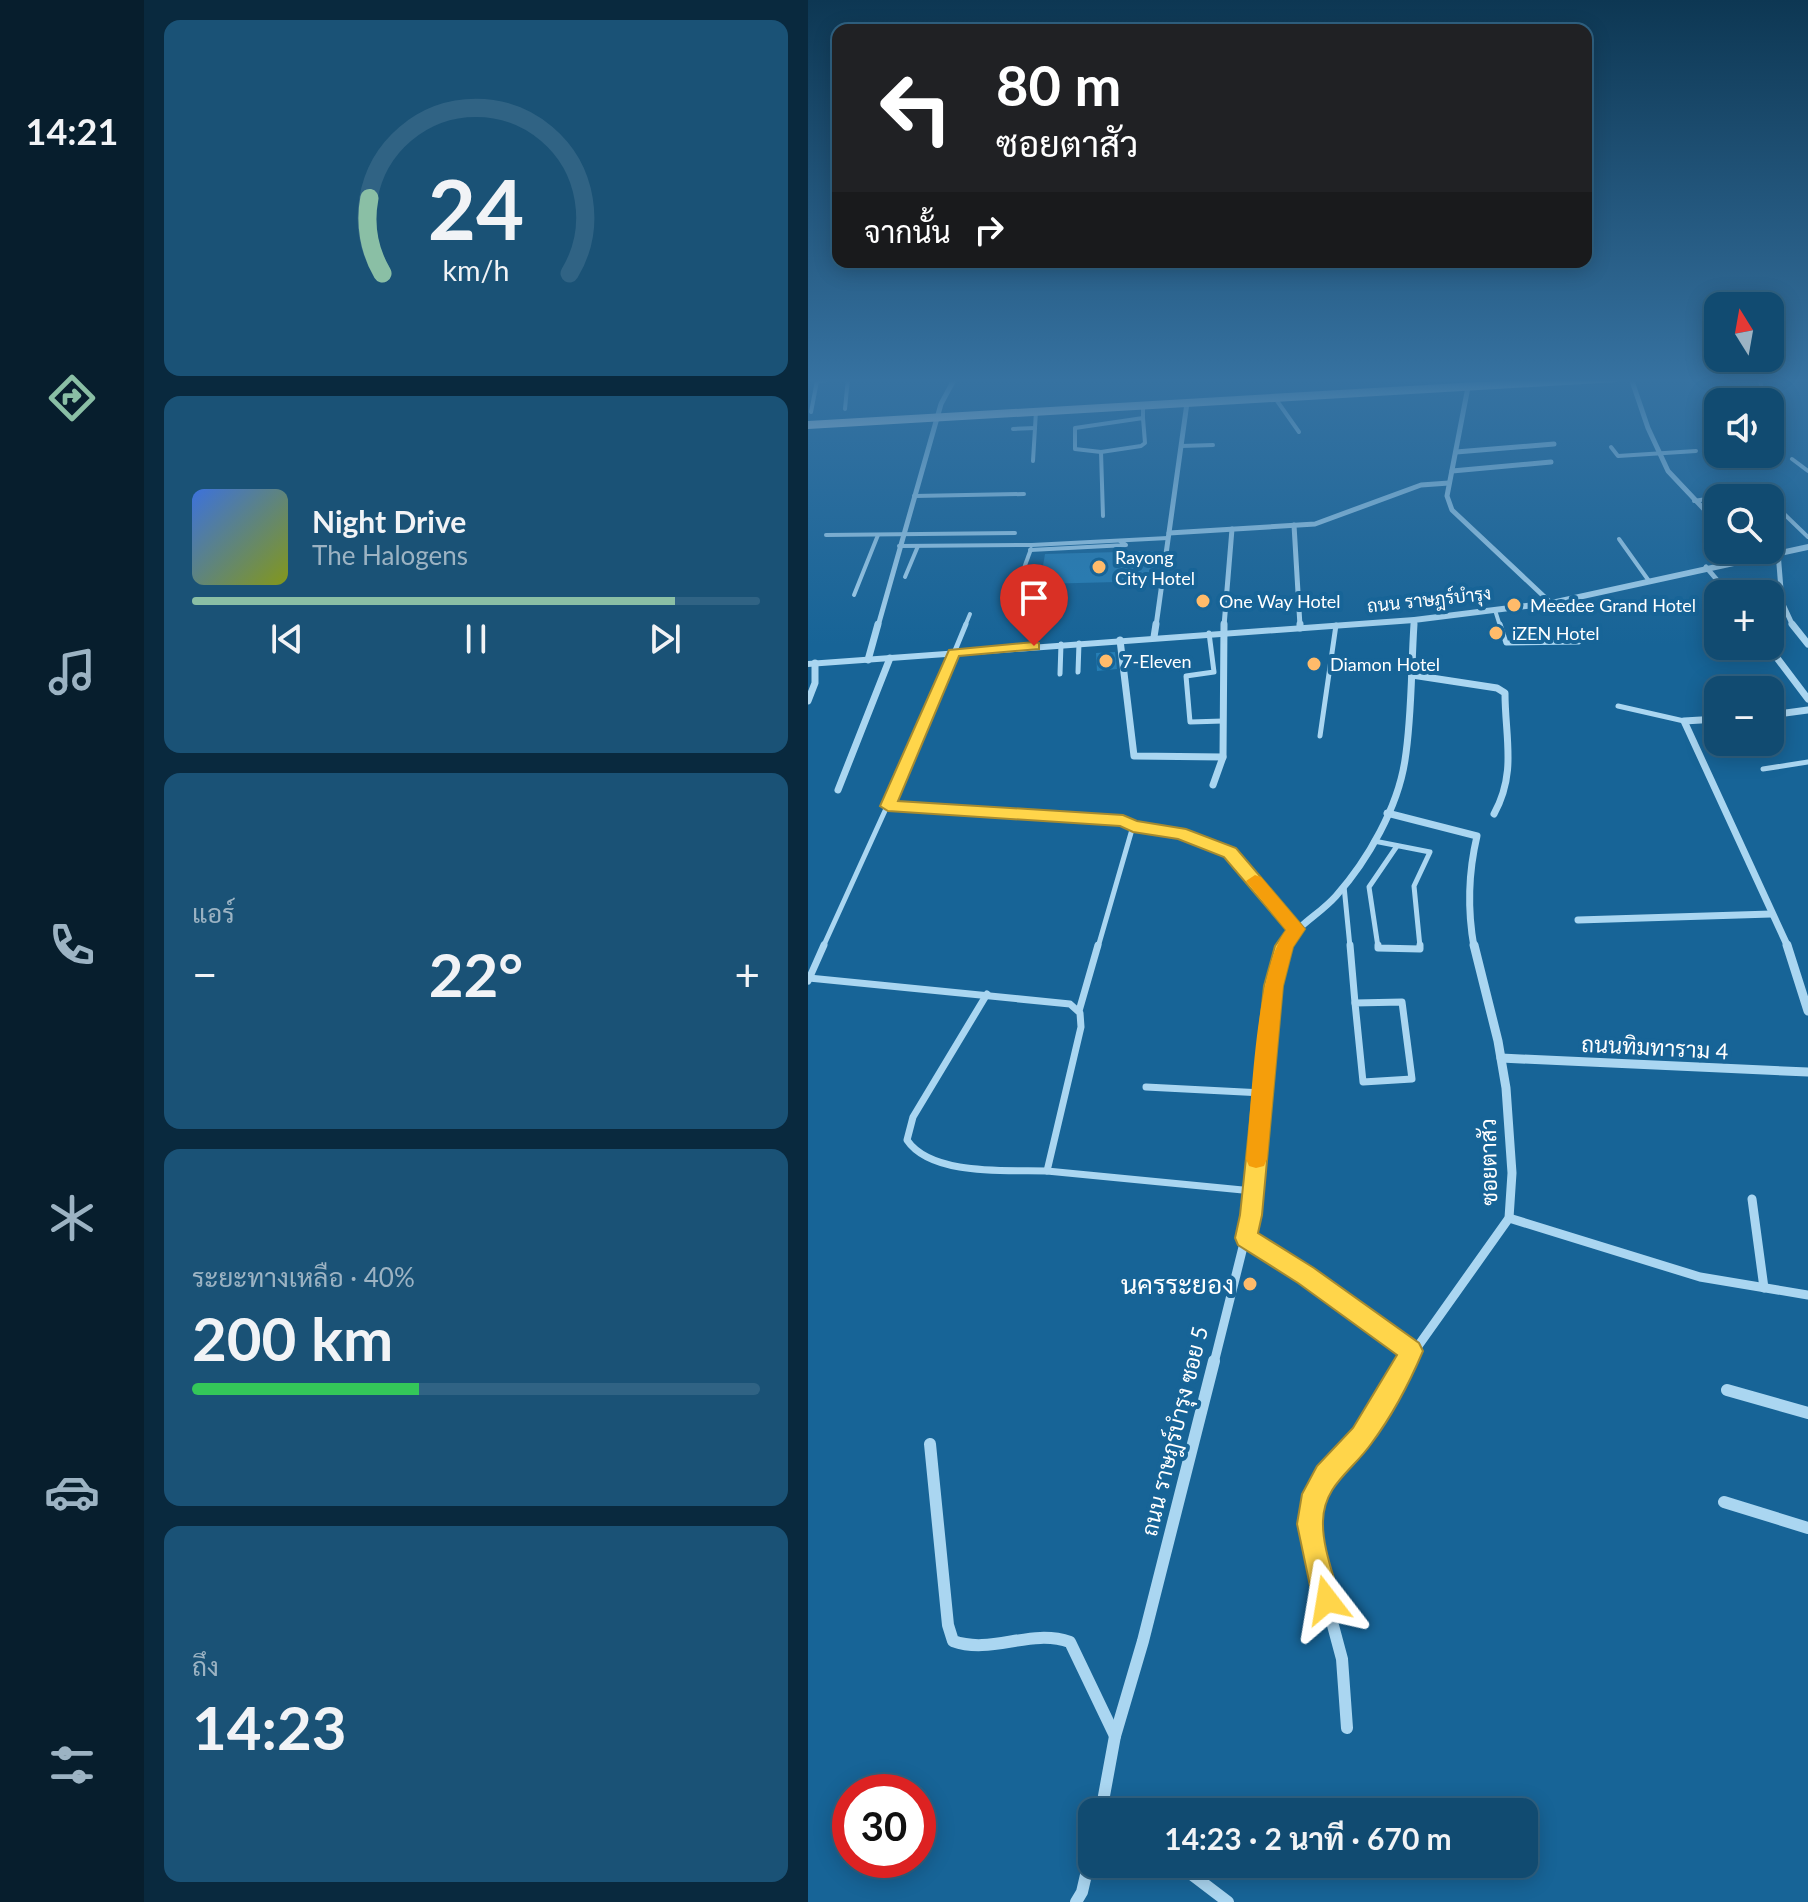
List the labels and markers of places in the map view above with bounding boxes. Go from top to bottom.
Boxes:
place label: Rayong City Hotel [1115,546,1195,589]
marker: Rayong City Hotel [1090,558,1108,576]
pin [1000,564,1068,646]
place label: One Way Hotel [1219,590,1341,612]
marker: One Way Hotel [1194,592,1212,610]
place label: Meedee Grand Hotel [1530,594,1696,616]
marker: Meedee Grand Hotel [1505,596,1523,614]
place label: iZEN Hotel [1512,622,1599,644]
marker: iZEN Hotel [1487,624,1505,642]
place label: 7-Eleven [1122,650,1192,672]
marker: 7-Eleven [1097,652,1115,670]
place label: Diamon Hotel [1330,653,1440,675]
marker: Diamon Hotel [1305,655,1323,673]
place label: นครระยอง [1121,1268,1234,1300]
marker: นครระยอง [1241,1275,1259,1293]

